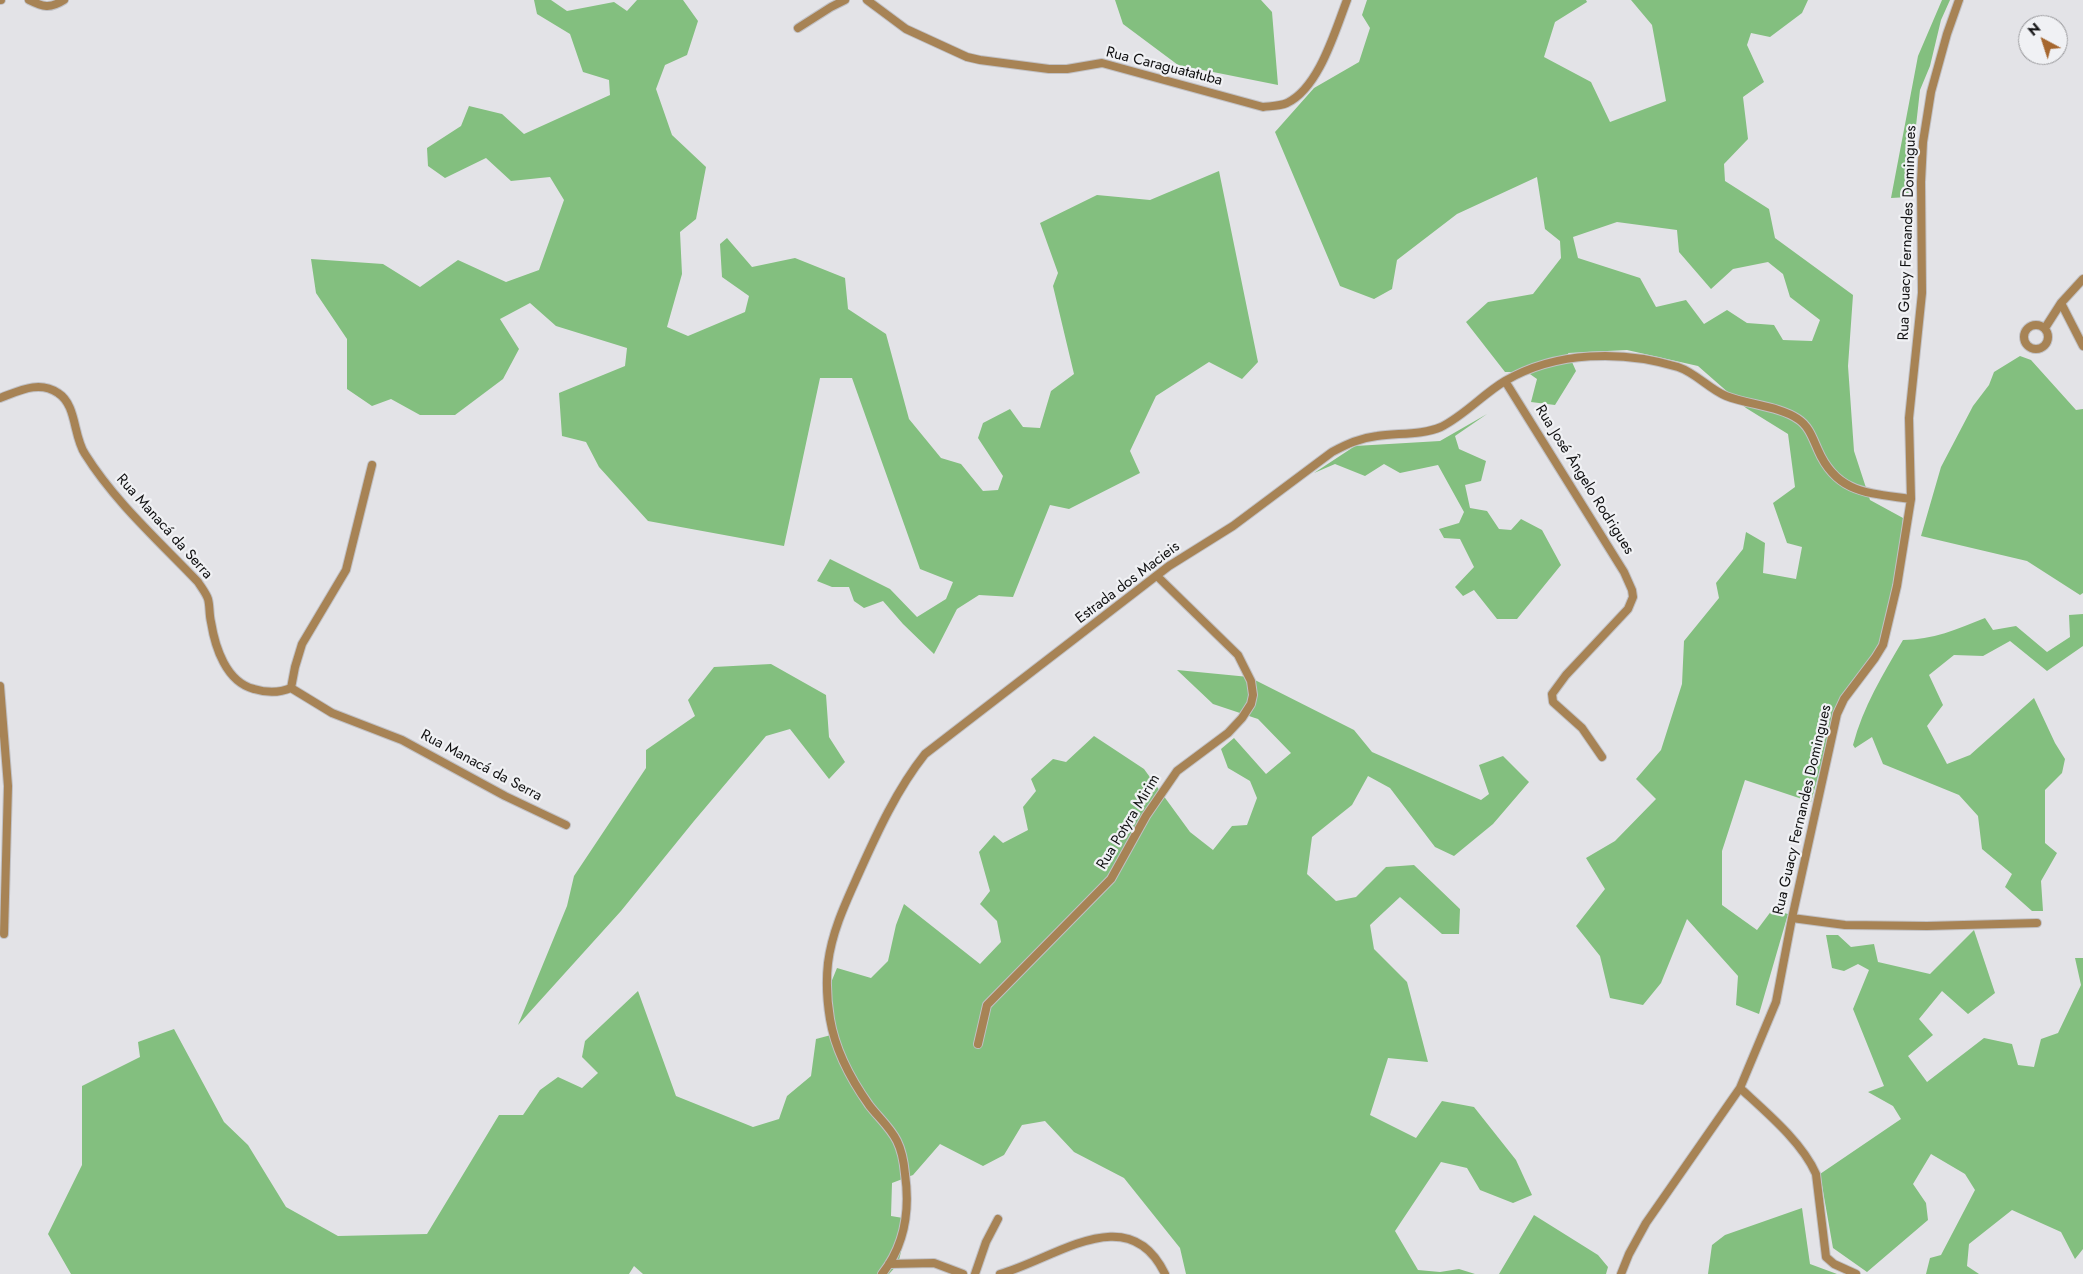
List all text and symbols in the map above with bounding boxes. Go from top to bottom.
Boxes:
north arrow [2018,15,2068,65]
text: N [2023,18,2045,41]
street label: Rua Caraguatatuba [1104,44,1224,90]
street label: Rua Guacy Fernandes Domingues [1895,125,1921,341]
street label: Rua José Ângelo Rodrigues [1531,402,1637,558]
street label: Rua Manacá da Serra [112,471,216,583]
street label: Estrada dos Macieis [1072,538,1184,628]
street label: Rua Guacy Fernandes Domingues [1770,703,1836,917]
street label: Rua Manacá da Serra [417,726,545,806]
street label: Rua Potyra Mirim [1094,771,1164,873]

